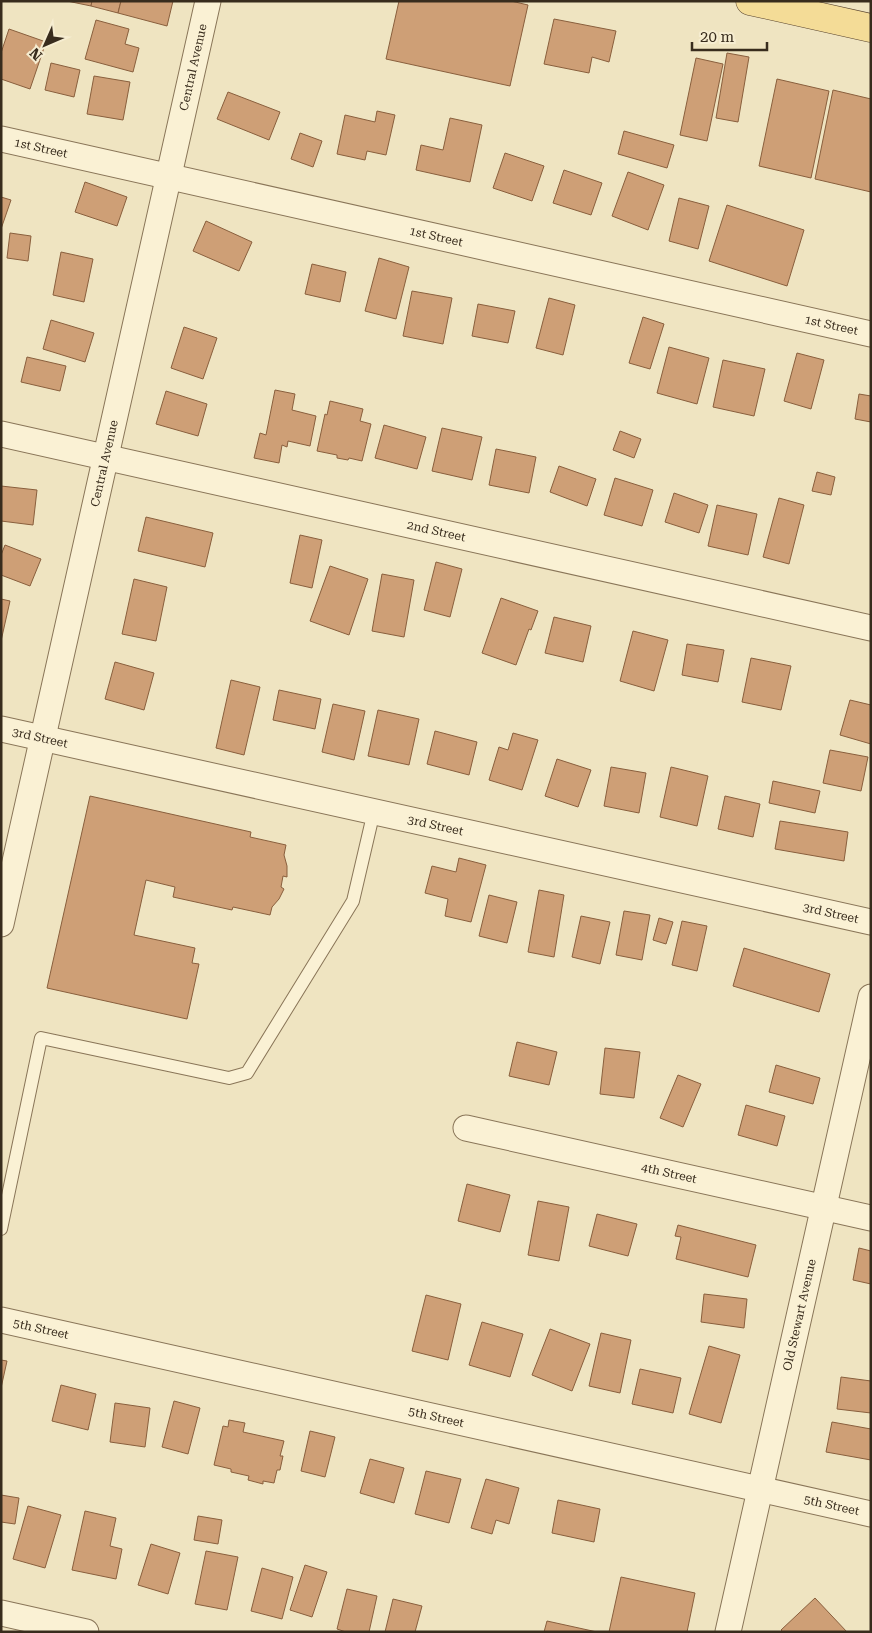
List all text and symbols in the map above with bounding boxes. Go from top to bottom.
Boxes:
north arrow [20,20,70,70]
scale bar [692,20,767,52]
street label: Central Avenue [177,22,210,112]
text: 20 m [700,28,735,46]
text: N [26,45,45,64]
street label: 1st Street [13,135,70,161]
street label: 1st Street [408,224,465,249]
street label: 1st Street [803,312,860,338]
street label: Central Avenue [88,418,121,508]
street label: 2nd Street [406,518,467,545]
street label: 3rd Street [11,725,70,751]
street label: 3rd Street [406,812,465,838]
street label: 3rd Street [802,900,861,926]
street label: 4th Street [640,1160,699,1186]
street label: Old Stewart Avenue [780,1257,819,1372]
street label: 5th Street [12,1316,71,1342]
street label: 5th Street [407,1404,466,1430]
street label: 5th Street [803,1492,861,1518]

